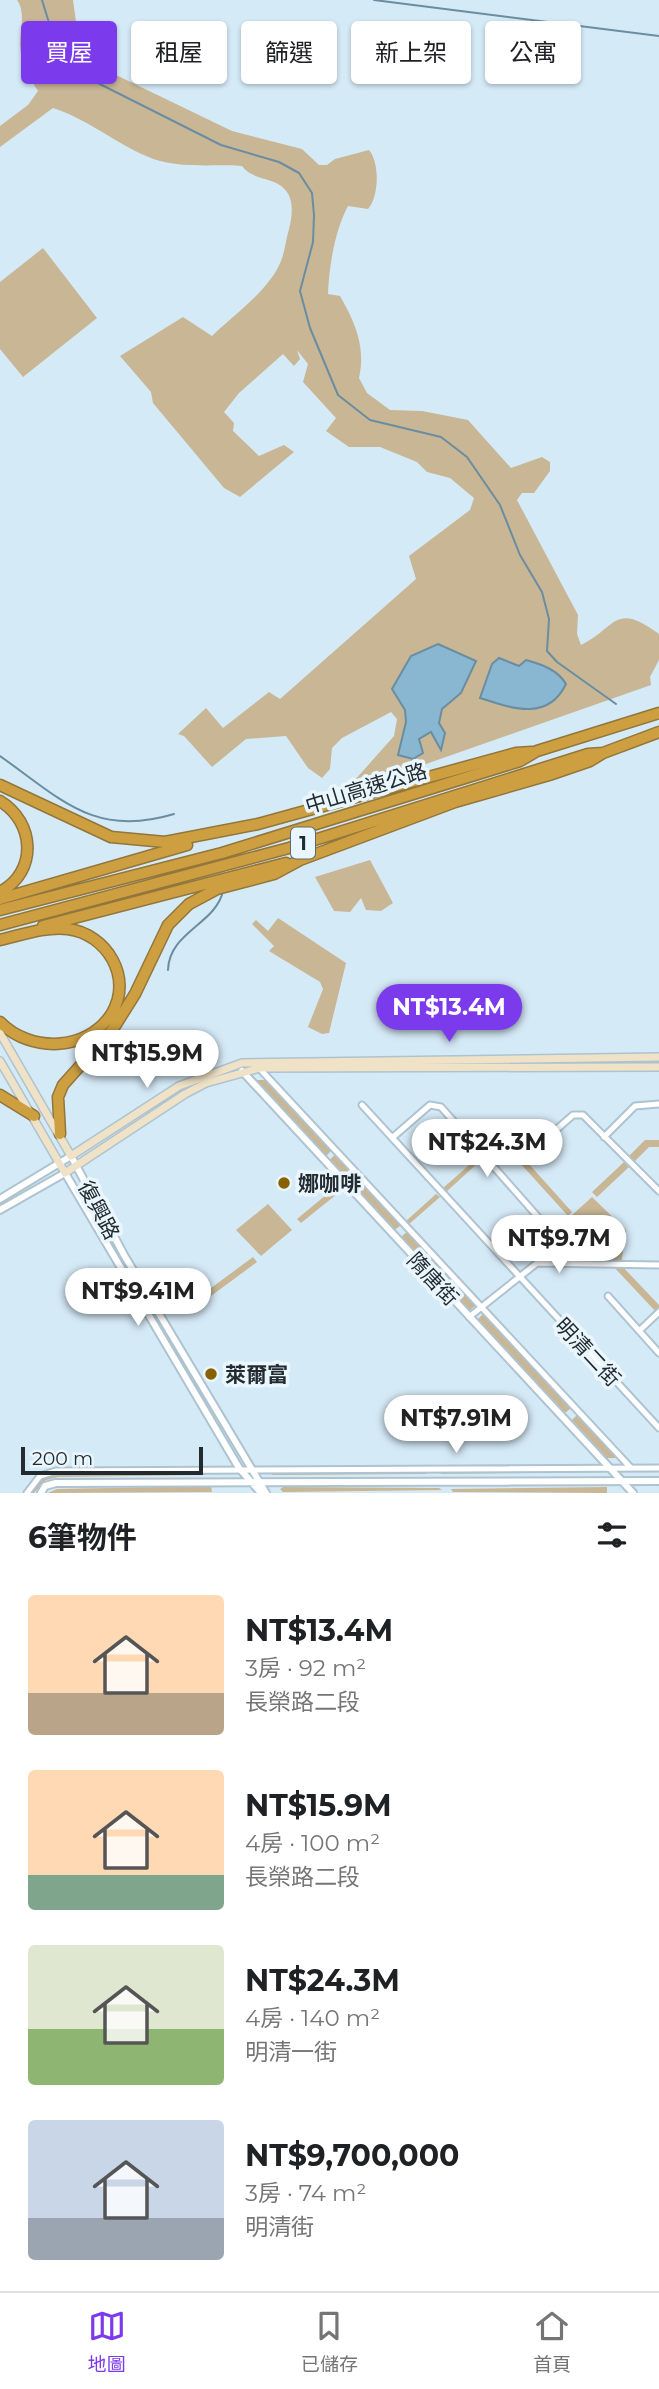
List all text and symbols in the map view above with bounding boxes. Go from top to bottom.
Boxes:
chip: 買屋 [21,21,117,84]
chip: 租屋 [131,21,227,84]
chip: 篩選 [241,21,337,84]
chip: 新上架 [351,21,471,84]
chip: 公寓 [485,21,581,84]
street label: 中山高速公路 [302,758,430,818]
road number: 1 [291,828,315,858]
pin: NT$13.4M [377,984,521,1044]
text: NT$13.4M [392,993,506,1021]
pin: NT$15.9M [75,1030,219,1090]
text: NT$15.9M [91,1039,203,1067]
pin: NT$24.3M [415,1120,559,1179]
text: NT$24.3M [428,1128,546,1156]
place label: 娜咖啡 [298,1171,361,1196]
marker: 娜咖啡 [276,1175,292,1191]
street label: 復興路 [73,1176,125,1244]
pin: NT$9.7M [494,1216,624,1275]
text: NT$9.7M [507,1224,611,1252]
street label: 隋唐街 [402,1247,464,1311]
pin: NT$9.41M [66,1268,210,1328]
text: NT$9.41M [81,1277,195,1305]
street label: 明清二街 [550,1313,626,1391]
place label: 萊爾富 [225,1362,288,1387]
marker: 萊爾富 [203,1366,219,1382]
pin: NT$7.91M [384,1396,528,1455]
text: NT$7.91M [400,1404,512,1432]
scale bar [21,1444,203,1476]
text: 200 m [32,1447,93,1470]
icon: filters [593,1516,631,1554]
text: 6筆物件 [28,1519,137,1556]
text: NT$13.4M [245,1612,393,1649]
icon: home [84,1623,168,1707]
text: 3房 · 92 m² [245,1654,366,1682]
text: 長榮路二段 [245,1688,360,1716]
text: NT$15.9M [245,1787,392,1824]
icon: home [84,1798,168,1882]
text: 4房 · 100 m² [245,1829,380,1857]
text: 長榮路二段 [245,1863,360,1891]
text: NT$24.3M [245,1962,400,1999]
icon: home [84,1973,168,2057]
text: 4房 · 140 m² [245,2004,380,2032]
text: 明清一街 [245,2038,337,2066]
text: NT$9,700,000 [245,2137,459,2174]
icon: home [84,2148,168,2232]
text: 3房 · 74 m² [245,2179,366,2207]
text: 明清街 [245,2213,314,2241]
tab: 地圖 [88,2307,126,2376]
tab: 已儲存 [301,2307,358,2376]
tab: 首頁 [533,2307,571,2376]

